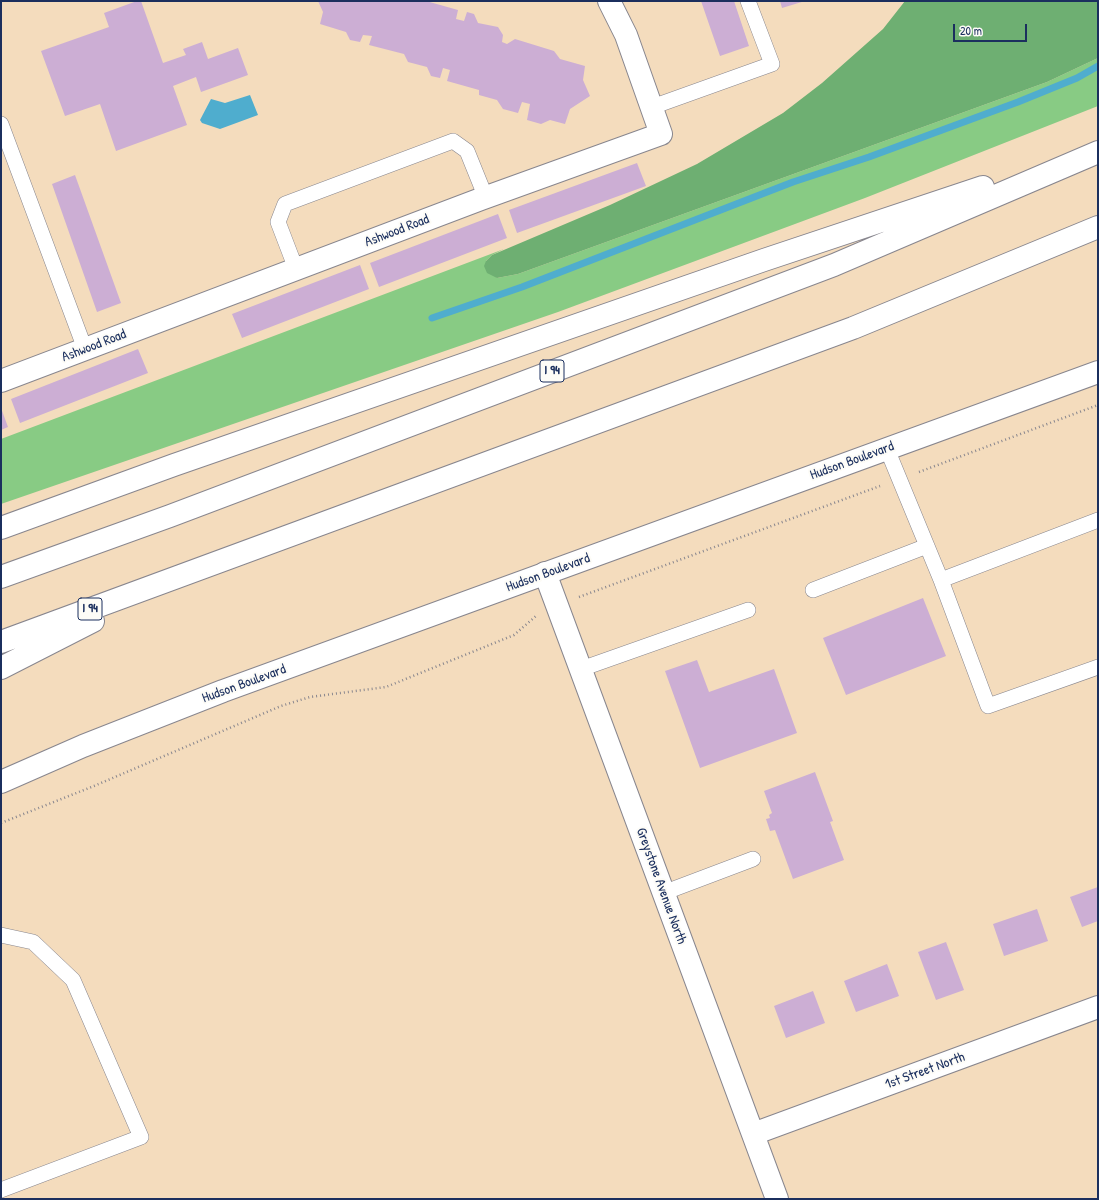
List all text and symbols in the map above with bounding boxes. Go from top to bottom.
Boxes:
scale bar [955,16,1029,42]
text: 20 m [960,22,982,39]
street label: Ashwood Road [362,211,432,251]
street label: Ashwood Road [59,326,129,366]
road number: I 94 [540,360,564,382]
street label: Hudson Boulevard [808,438,896,484]
street label: Hudson Boulevard [504,550,592,596]
road number: I 94 [78,598,102,620]
street label: Hudson Boulevard [200,661,288,707]
street label: Greystone Avenue North [632,826,690,946]
street label: 1st Street North [883,1049,967,1093]

